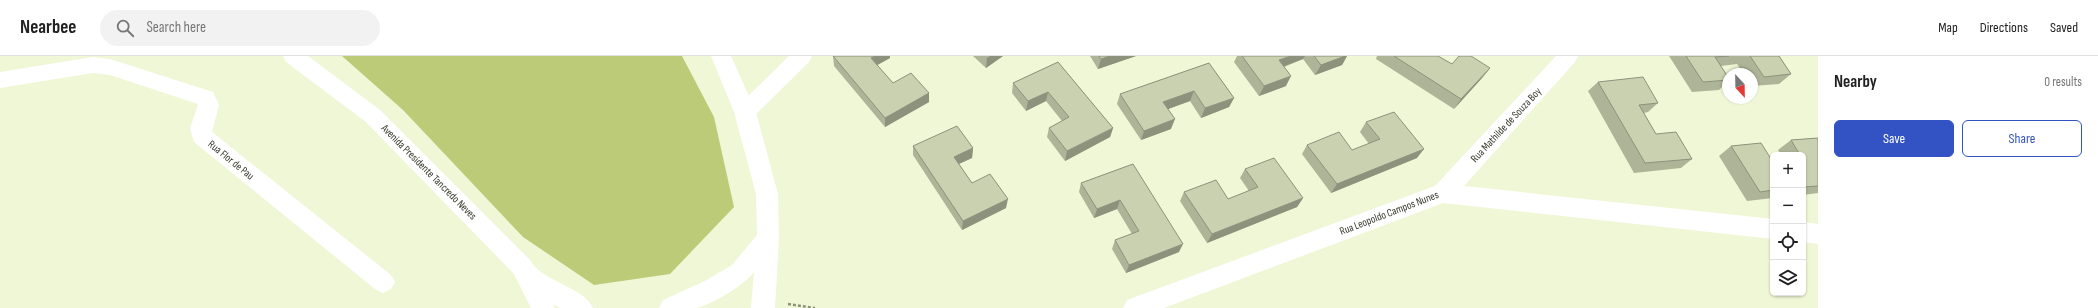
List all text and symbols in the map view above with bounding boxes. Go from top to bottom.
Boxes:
search box [100,10,380,46]
text: Nearbee [20,16,76,39]
icon: search [114,17,136,39]
text: Search here [146,18,206,37]
text: Map [1938,19,1958,36]
text: Directions [1980,19,2028,36]
text: Saved [2050,19,2078,36]
north arrow [1722,68,1758,104]
text: Nearby [1834,72,1877,92]
text: 0 results [2044,74,2082,90]
street label: Rua Mathilde de Souza Boy [1468,84,1545,165]
button: Save [1834,120,1954,157]
button: Share [1962,120,2082,157]
street label: Avenida Presidente Tancredo Neves [378,121,479,222]
street label: Rua Flor de Pau [205,137,257,183]
map controls [1770,152,1806,296]
button: + [1770,152,1806,188]
street label: Rua Leopoldo Campos Nunes [1338,188,1440,238]
button: − [1770,188,1806,224]
button: locate [1770,224,1806,260]
button: layers [1770,260,1806,296]

